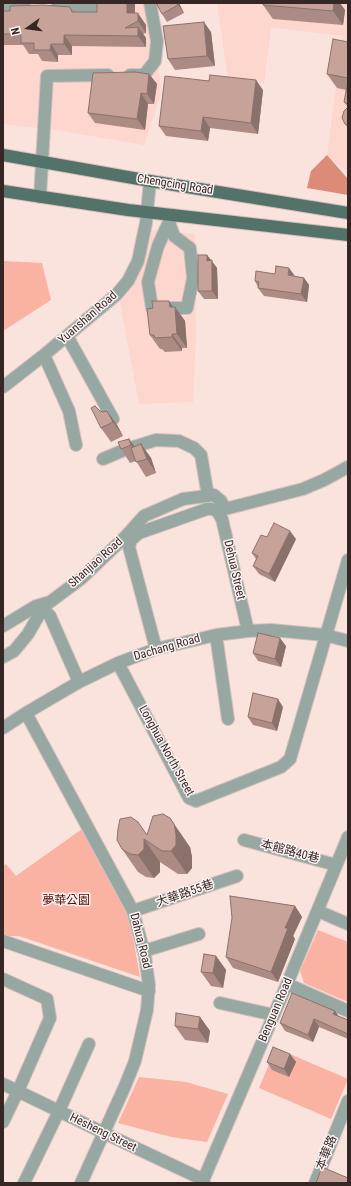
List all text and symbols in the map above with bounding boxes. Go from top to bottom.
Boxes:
north arrow [8,8,48,48]
text: N [9,26,23,36]
street label: Chengcing Road [136,172,214,198]
street label: Yuanshan Road [56,289,120,347]
street label: Shanjiao Road [66,535,126,591]
street label: Dehua Street [220,539,248,601]
street label: Dachang Road [132,632,202,664]
street label: Longhua North Street [135,703,197,799]
street label: 本館路40巷 [259,837,321,867]
street label: 大華路55巷 [154,877,216,911]
park label: 夢華公園 [42,894,90,908]
street label: Dahua Road [126,912,154,970]
street label: Benguan Road [256,976,296,1044]
street label: Hesheng Street [67,1111,139,1155]
street label: 本華路 [314,1134,340,1172]

